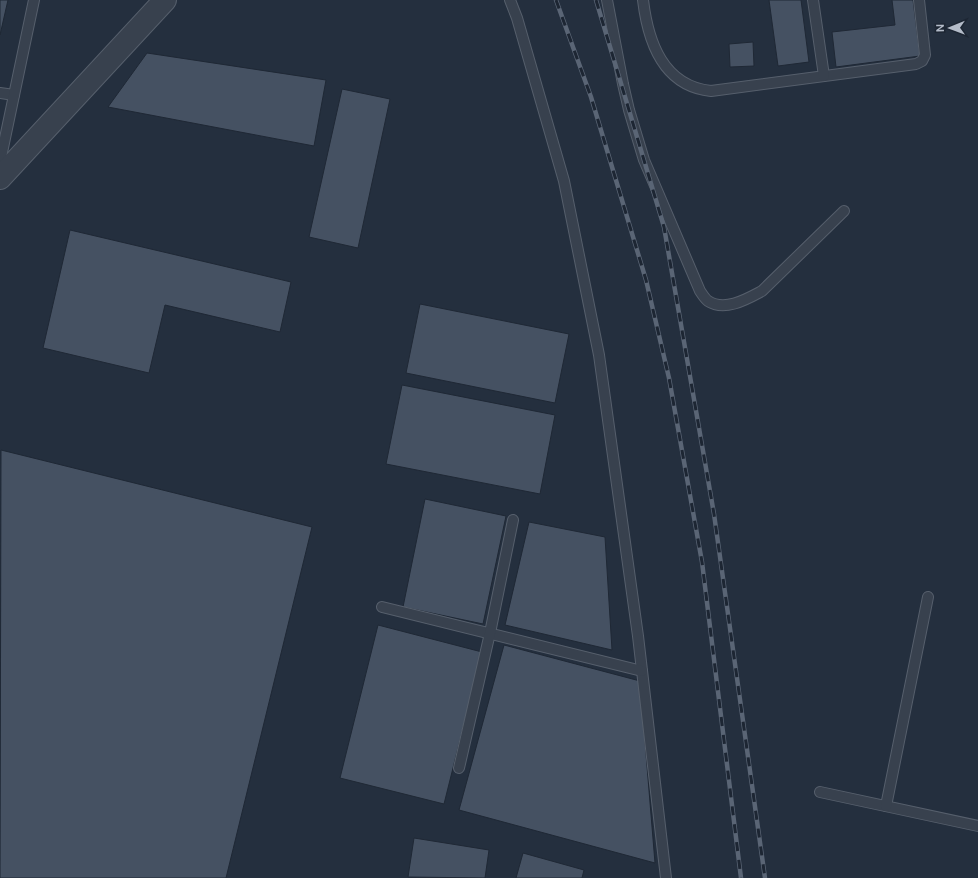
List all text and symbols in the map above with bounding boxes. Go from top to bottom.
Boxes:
north arrow [930,8,970,48]
text: N [933,24,947,32]

